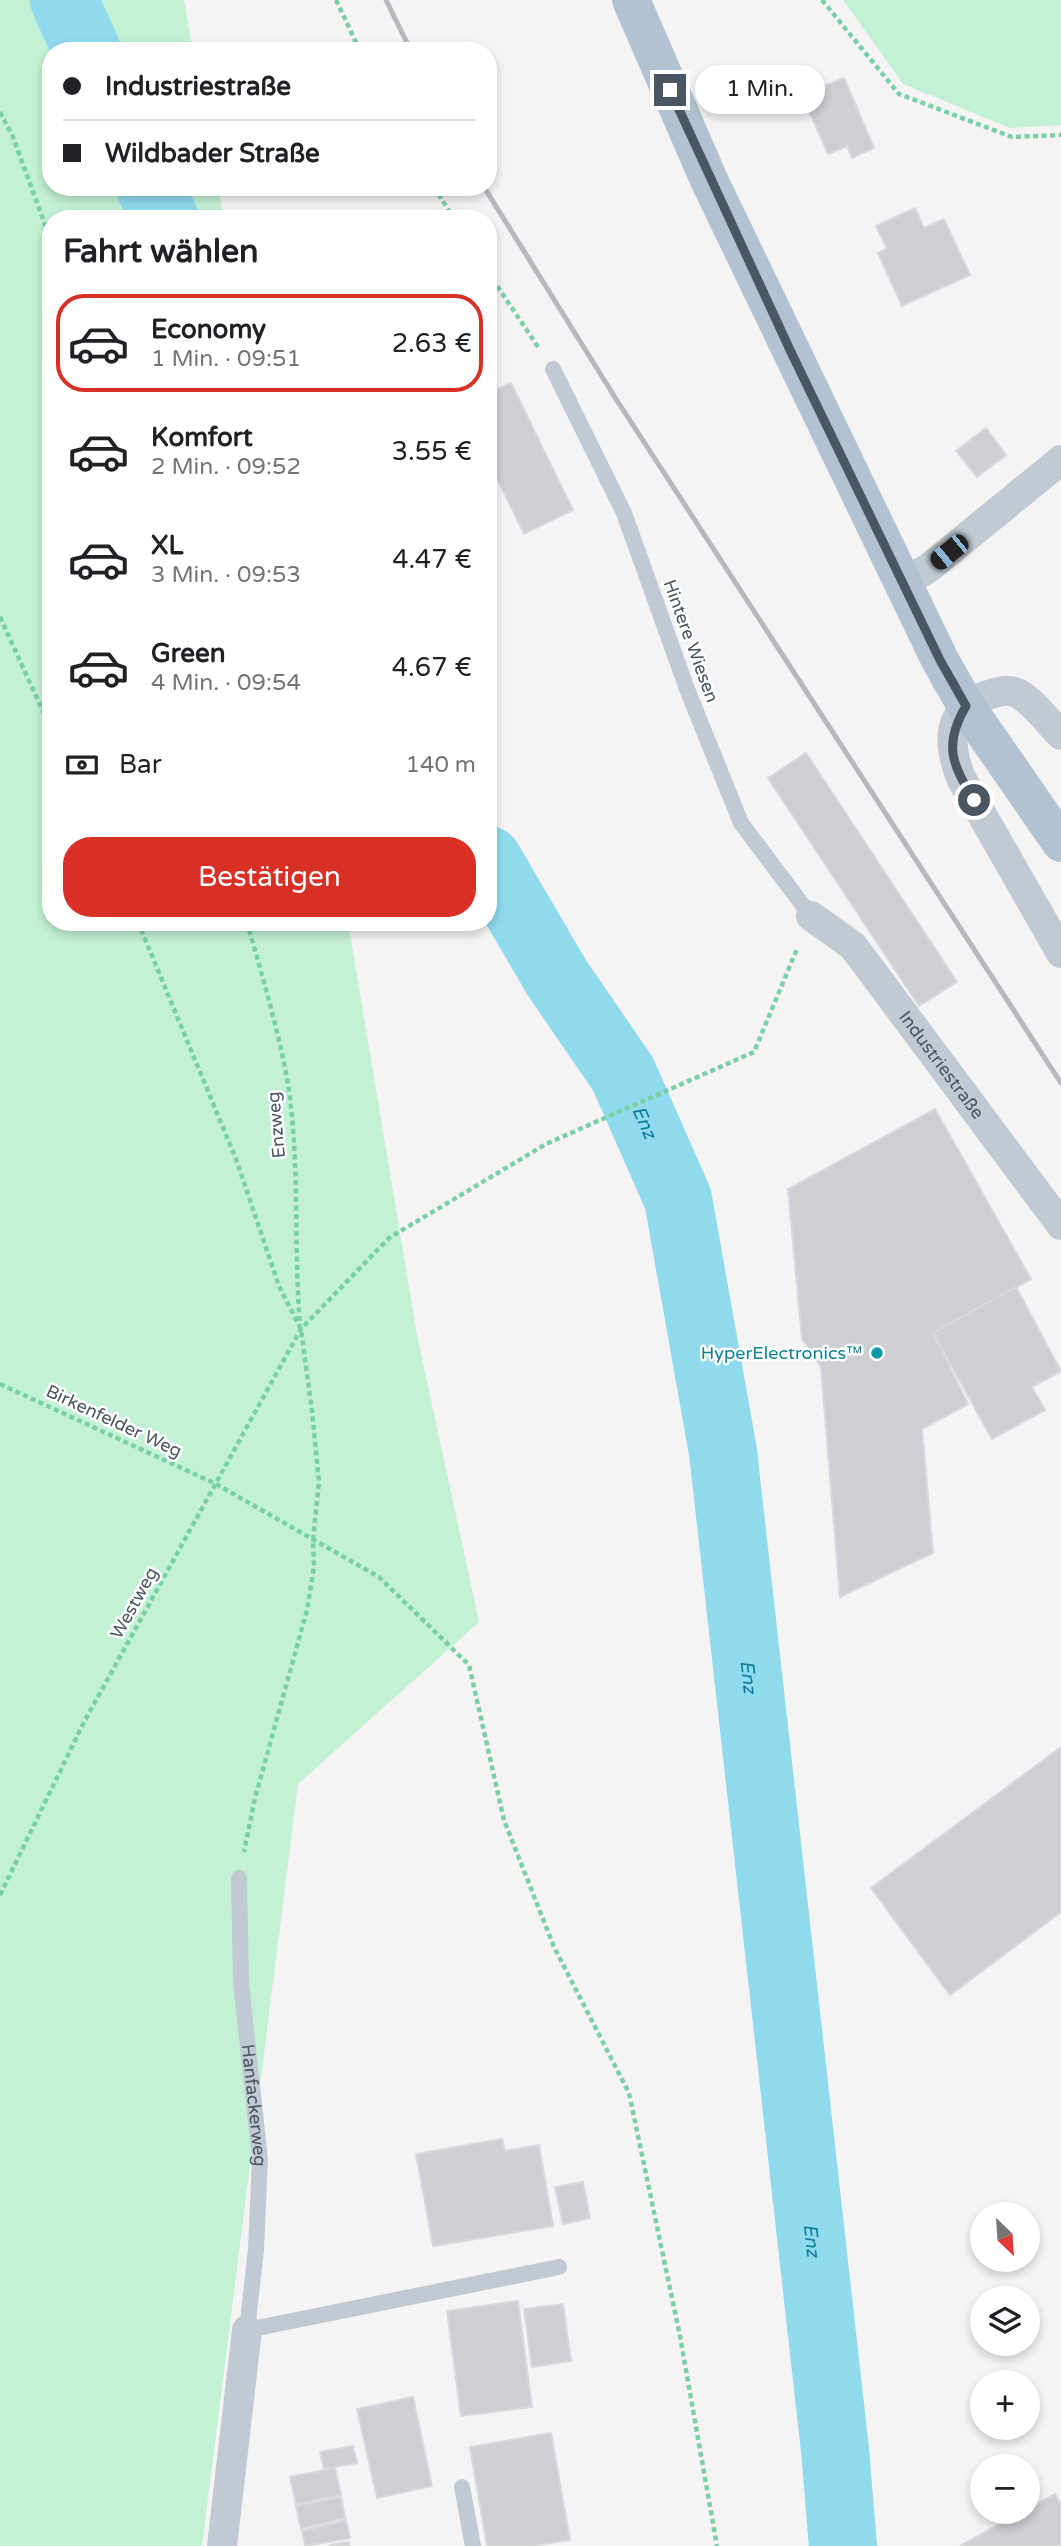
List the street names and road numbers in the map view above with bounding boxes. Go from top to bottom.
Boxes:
street label: Hintere Wiesen [659,576,723,706]
street label: Industriestraße [894,1007,989,1123]
street label: Enzweg [262,1091,290,1159]
street label: Birkenfelder Weg [43,1380,185,1462]
street label: Westweg [105,1563,163,1643]
street label: Hanfackerweg [237,2043,271,2167]

